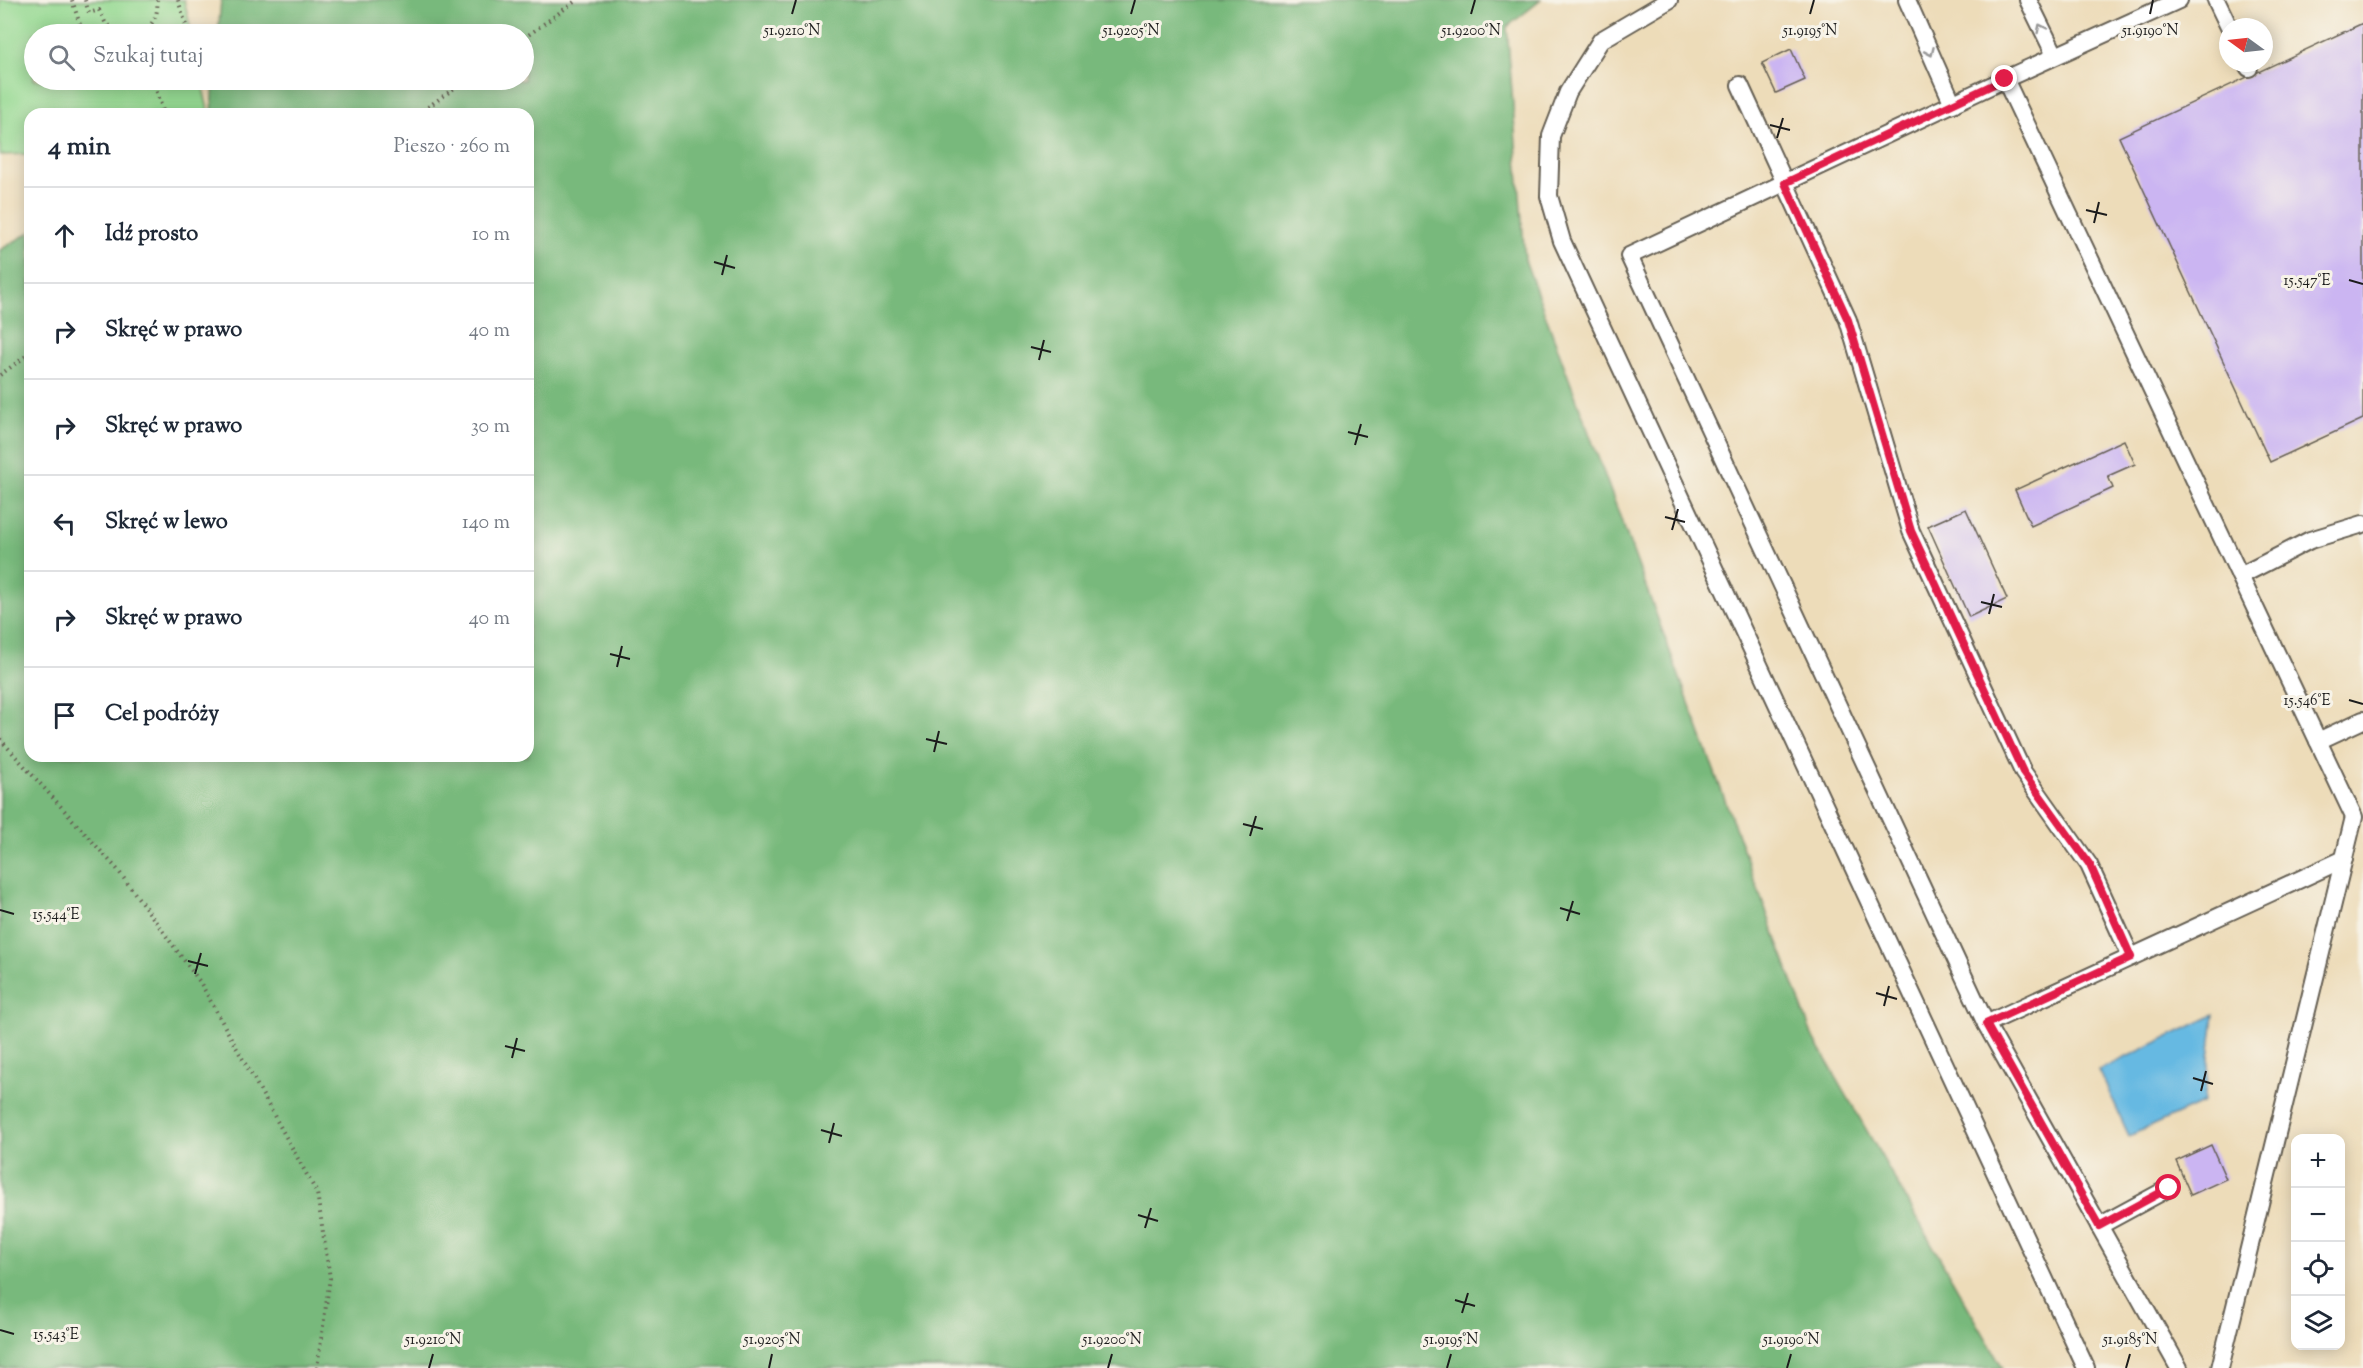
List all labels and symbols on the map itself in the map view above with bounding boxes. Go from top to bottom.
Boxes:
north arrow [2219,18,2273,72]
text: 51.9210°N [763,21,820,42]
text: 51.9205°N [1102,21,1159,42]
text: 51.9200°N [1440,21,1501,42]
text: 51.9195°N [1782,21,1837,42]
text: 51.9190°N [2121,21,2178,42]
one-way arrow [2037,23,2049,34]
one-way arrow [1923,46,1935,57]
route end [1991,65,2017,91]
text: 15.547°E [2283,271,2331,292]
text: 15.546°E [2284,691,2330,712]
text: 15.544°E [32,905,80,926]
route start [2155,1174,2181,1200]
text: 15.543°E [33,1325,79,1346]
text: 51.9210°N [404,1330,461,1351]
text: 51.9205°N [743,1330,800,1351]
text: 51.9200°N [1081,1330,1142,1351]
text: 51.9195°N [1423,1330,1478,1351]
text: 51.9190°N [1762,1330,1819,1351]
text: 51.9185°N [2102,1330,2157,1351]

